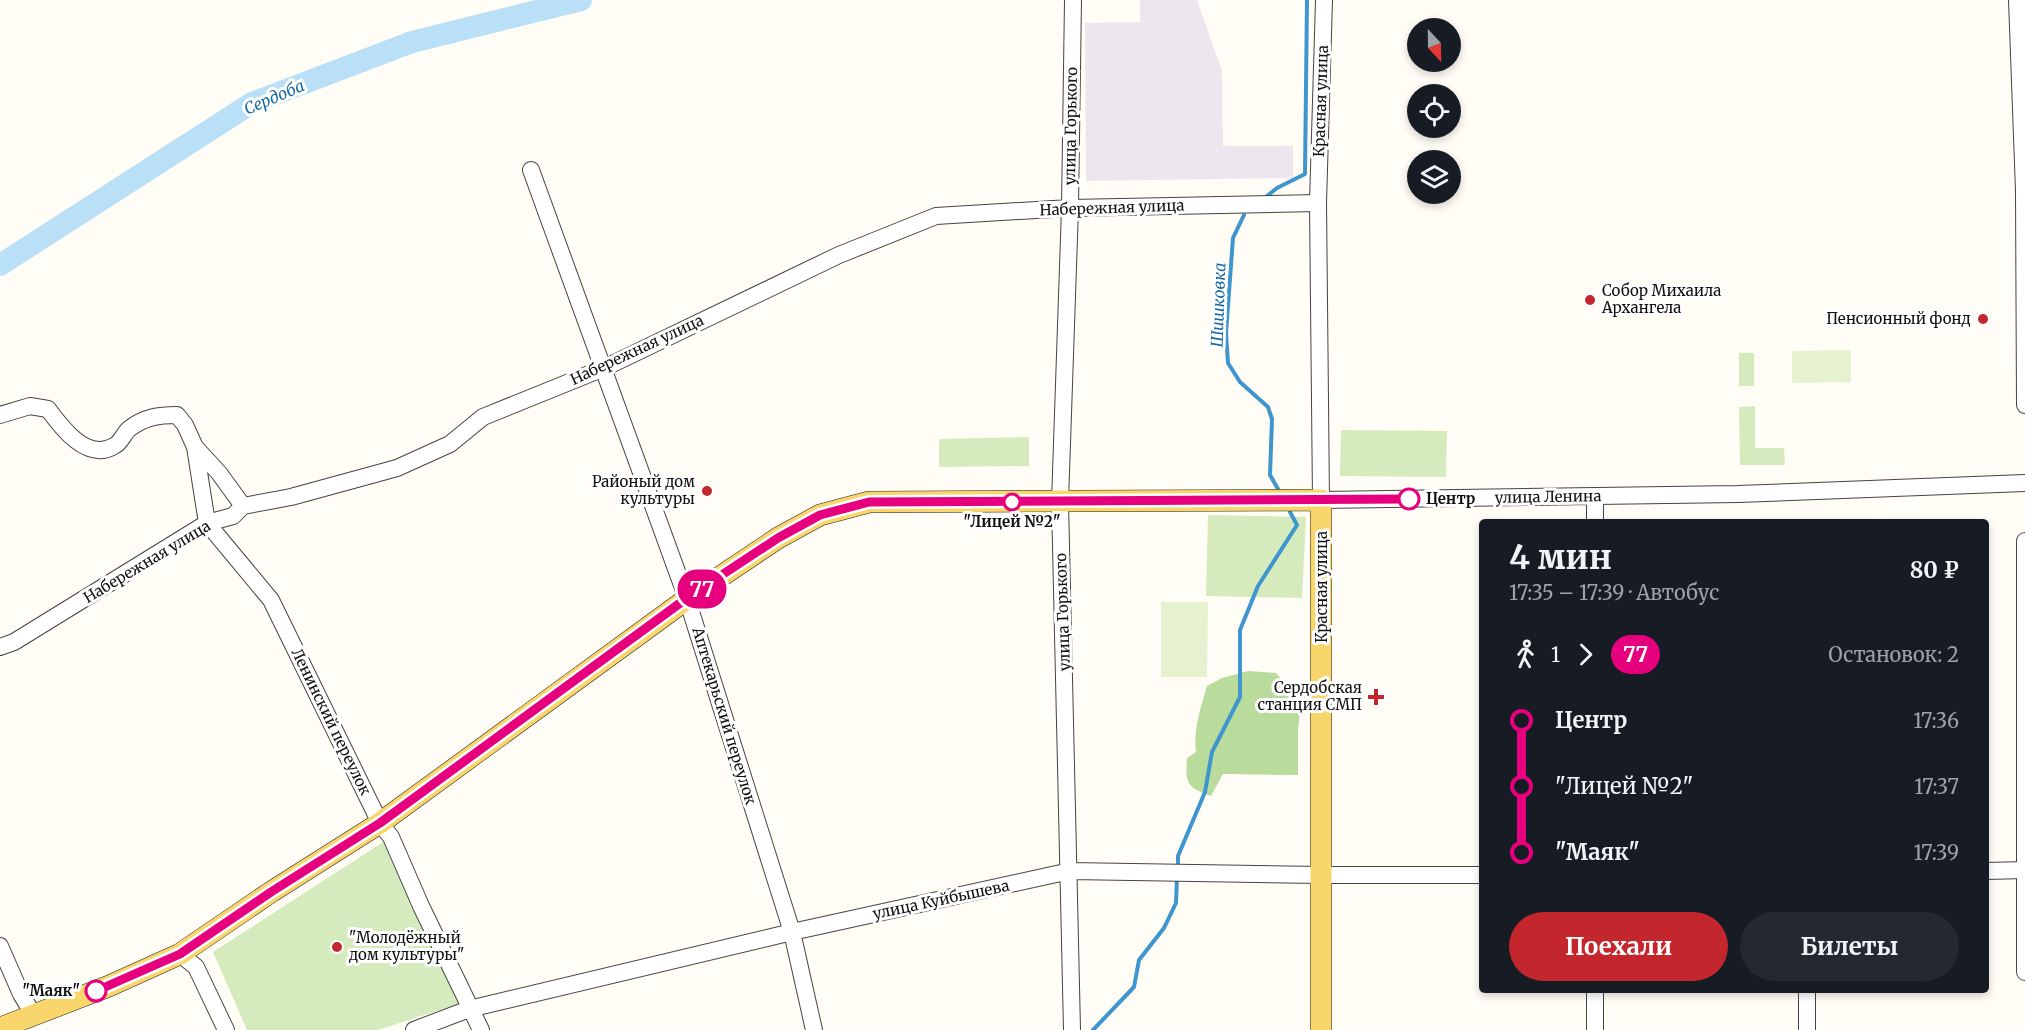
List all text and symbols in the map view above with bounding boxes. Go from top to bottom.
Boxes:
north arrow [1407,18,1461,72]
map controls [1407,18,1461,204]
street label: Красная улица [1309,45,1332,157]
street label: улица Горького [1060,66,1081,185]
water label: Сердоба [241,75,307,119]
button: locate [1407,84,1461,138]
button: layers [1407,150,1461,204]
street label: Набережная улица [1039,195,1185,220]
water label: Шишковка [1207,262,1229,348]
place label: Собор Михаила Архангела [1601,281,1721,317]
marker: Собор Михаила Архангела [1583,293,1597,307]
place label: Пенсионный фонд [1826,309,1971,328]
street label: Набережная улица [567,310,707,389]
marker: Пенсионный фонд [1976,312,1990,326]
place label: Районый дом культуры [592,472,695,508]
marker: Районый дом культуры [700,484,714,498]
street label: улица Ленина [1494,486,1602,507]
marker: Центр [1398,488,1420,510]
place label: Центр [1426,489,1476,508]
marker: "Лицей №2" [1003,493,1021,511]
place label: "Лицей №2" [963,512,1061,531]
street label: Набережная улица [80,516,214,607]
street label: Красная улица [1312,531,1331,643]
text: 4 мин [1509,537,1612,578]
street label: улица Горького [1051,552,1074,672]
text: 80 ₽ [1910,556,1959,584]
line badge: 77 [675,570,729,608]
text: 77 [690,576,714,603]
text: 17:35 – 17:39 · Автобус [1509,580,1719,605]
street label: Аптекарьский переулок [688,624,761,807]
icon: walk [1509,638,1542,671]
icon: forward [1569,638,1602,671]
text: 77 [1623,641,1648,668]
text: 1 [1551,642,1560,667]
text: Остановок: 2 [1828,642,1959,667]
street label: Ленинский переулок [288,645,375,799]
place label: Сердобская станция СМП [1258,678,1362,714]
marker: Сердобская станция СМП [1367,688,1385,706]
text: Центр [1555,706,1627,734]
text: 17:36 [1913,708,1959,733]
text: "Лицей №2" [1555,772,1693,800]
text: 17:37 [1914,774,1959,799]
text: "Маяк" [1555,838,1640,866]
text: 17:39 [1913,840,1959,865]
street label: улица Куйбышева [871,876,1011,923]
button: Поехали [1509,912,1728,981]
button: Билеты [1740,912,1959,981]
place label: "Молодёжный дом культуры" [348,928,464,964]
marker: "Молодёжный дом культуры" [330,940,344,954]
marker: "Маяк" [85,980,107,1002]
place label: "Маяк" [22,981,80,1000]

